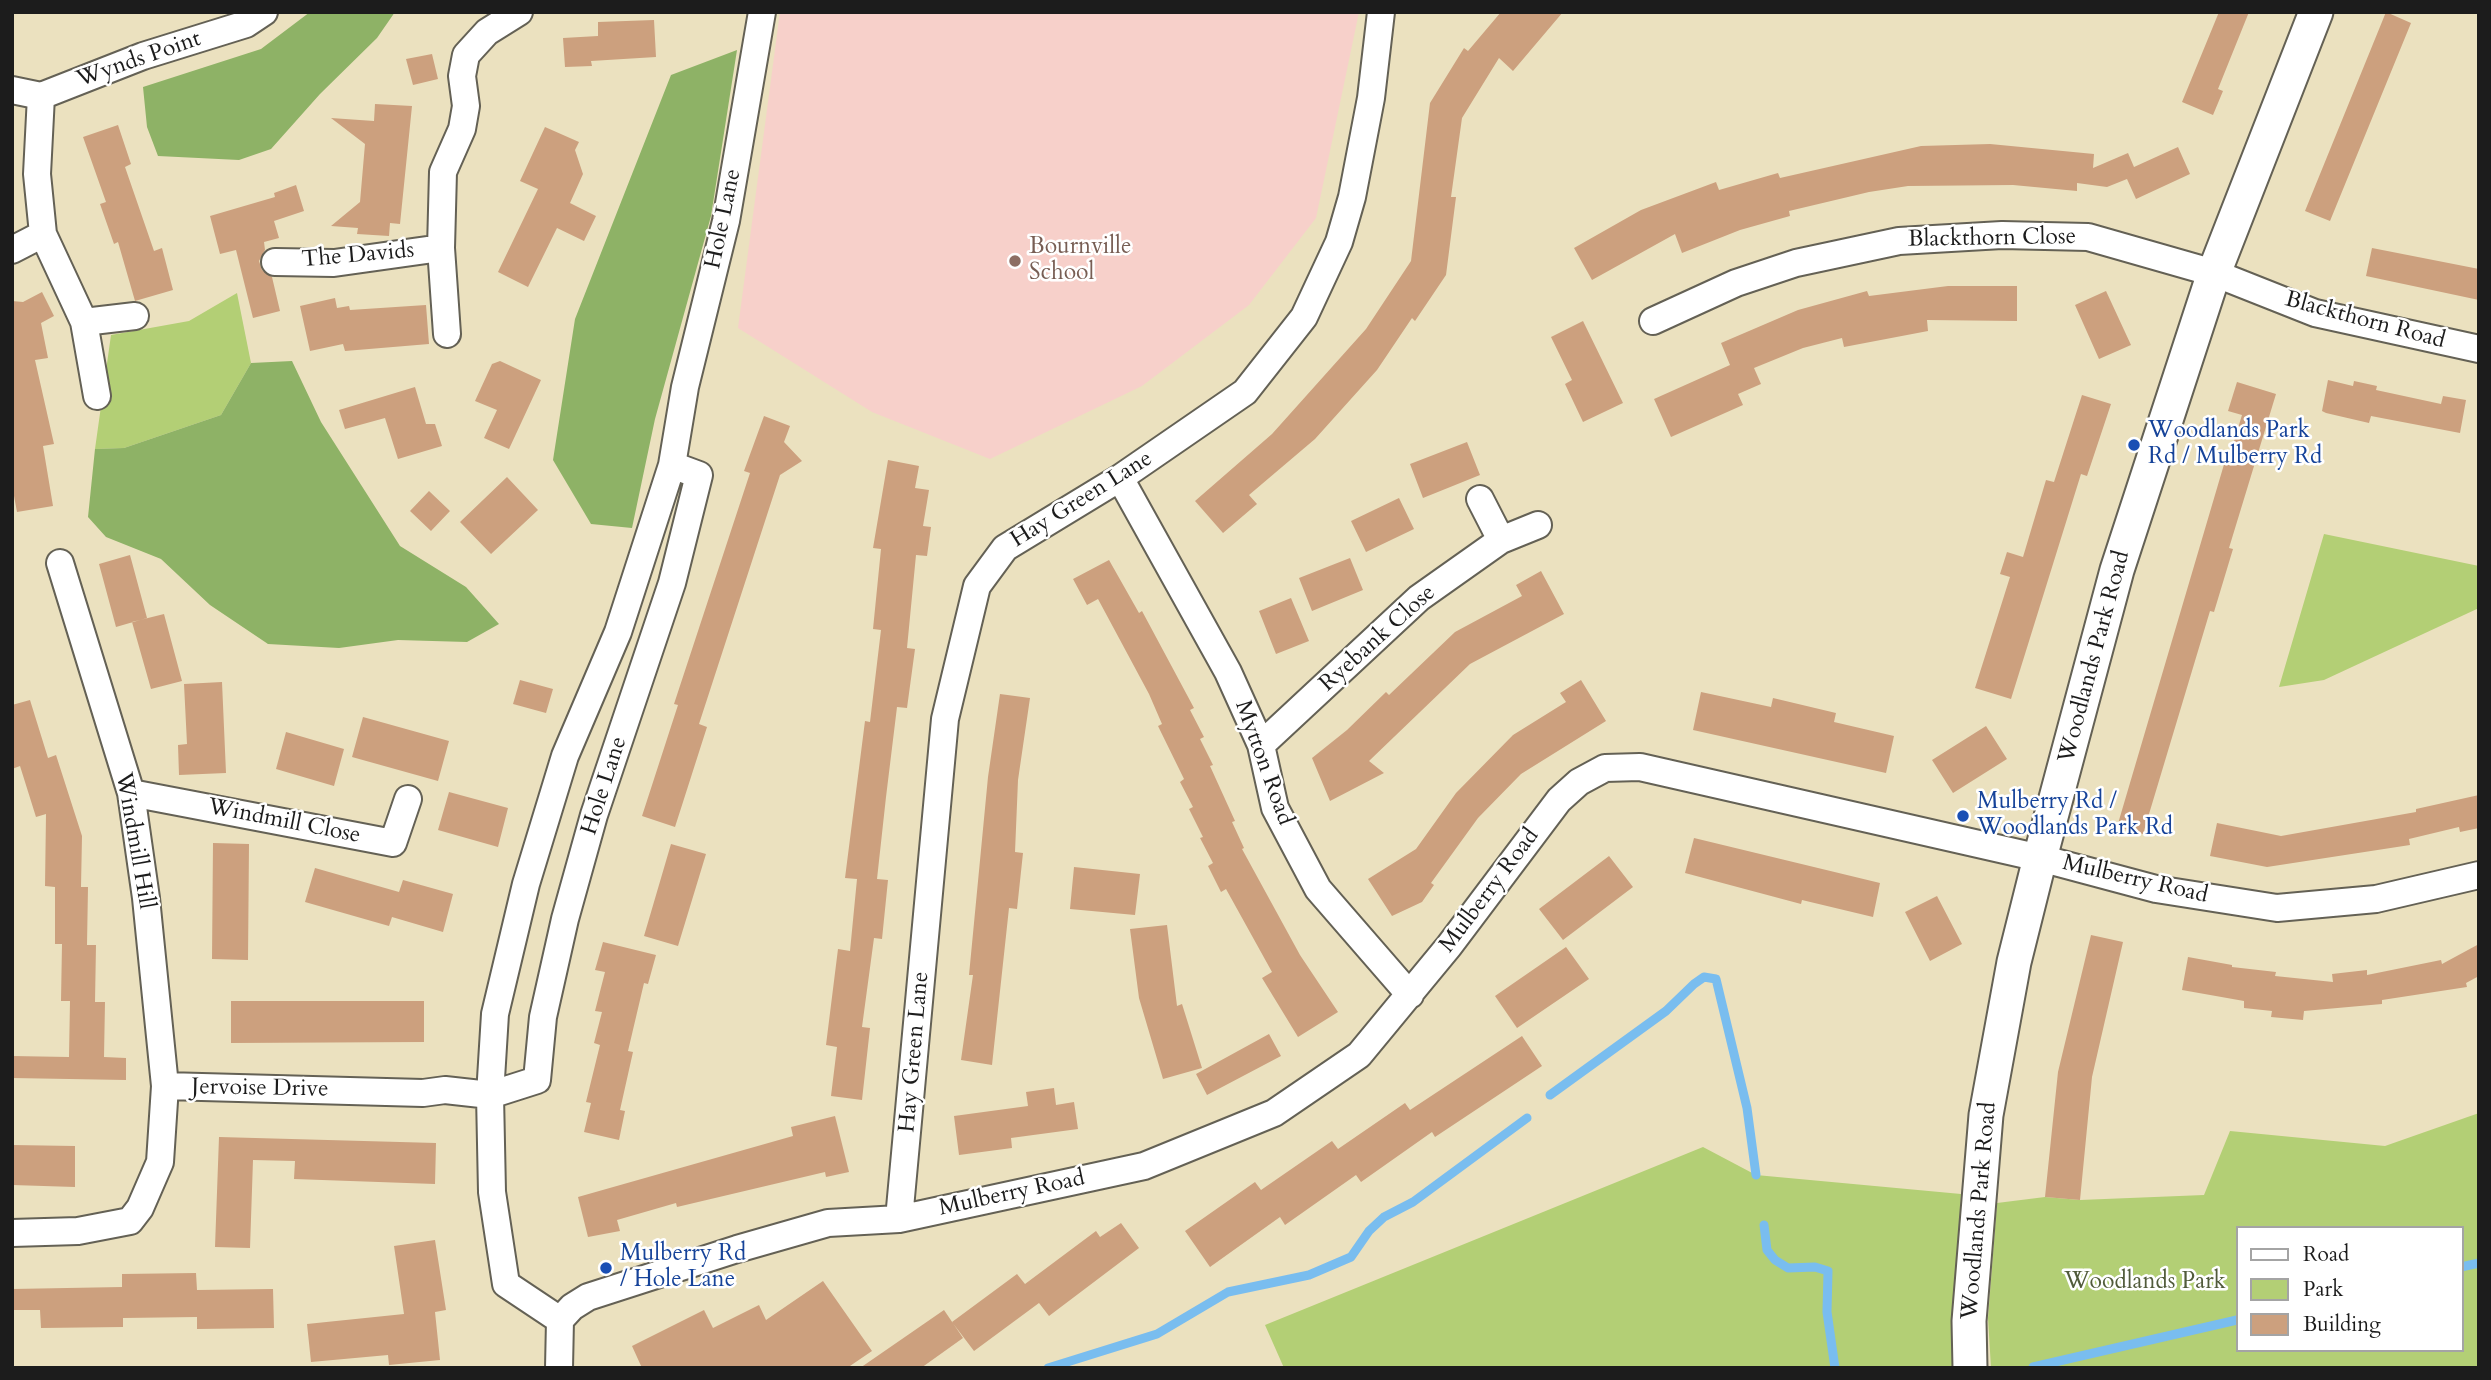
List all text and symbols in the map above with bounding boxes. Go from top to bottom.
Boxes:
street label: Wynds Point [73,26,205,94]
street label: Hole Lane [700,166,748,272]
street label: Blackthorn Close [1908,224,2076,254]
place label: Bournville School [1029,234,1131,288]
street label: The Davids [301,237,415,275]
marker: Bournville School [1007,253,1023,269]
street label: Blackthorn Road [2282,286,2448,356]
place label: Woodlands Park Rd / Mulberry Rd [2148,418,2322,472]
marker: Woodlands Park Rd / Mulberry Rd [2126,437,2142,453]
street label: Hay Green Lane [1006,445,1158,555]
street label: Woodlands Park Road [2053,548,2137,766]
street label: Ryebank Close [1314,580,1442,698]
street label: Mytton Road [1228,697,1298,829]
street label: Hole Lane [576,733,634,839]
street label: Windmill Hill [108,770,160,912]
place label: Mulberry Rd / Woodlands Park Rd [1977,789,2173,843]
street label: Windmill Close [205,794,363,850]
marker: Mulberry Rd / Woodlands Park Rd [1955,808,1971,824]
street label: Mulberry Road [1434,823,1546,959]
street label: Mulberry Road [2060,850,2210,910]
street label: Hay Green Lane [894,970,936,1134]
street label: Jervoise Drive [191,1074,329,1104]
street label: Woodlands Park Road [1957,1101,2003,1321]
street label: Mulberry Road [936,1165,1088,1223]
legend [2236,1226,2463,1352]
text: Road [2303,1240,2349,1269]
place label: Mulberry Rd / Hole Lane [620,1241,746,1295]
marker: Mulberry Rd / Hole Lane [598,1260,614,1276]
park label: Woodlands Park [2064,1269,2226,1297]
text: Park [2303,1275,2343,1304]
text: Building [2303,1310,2381,1339]

